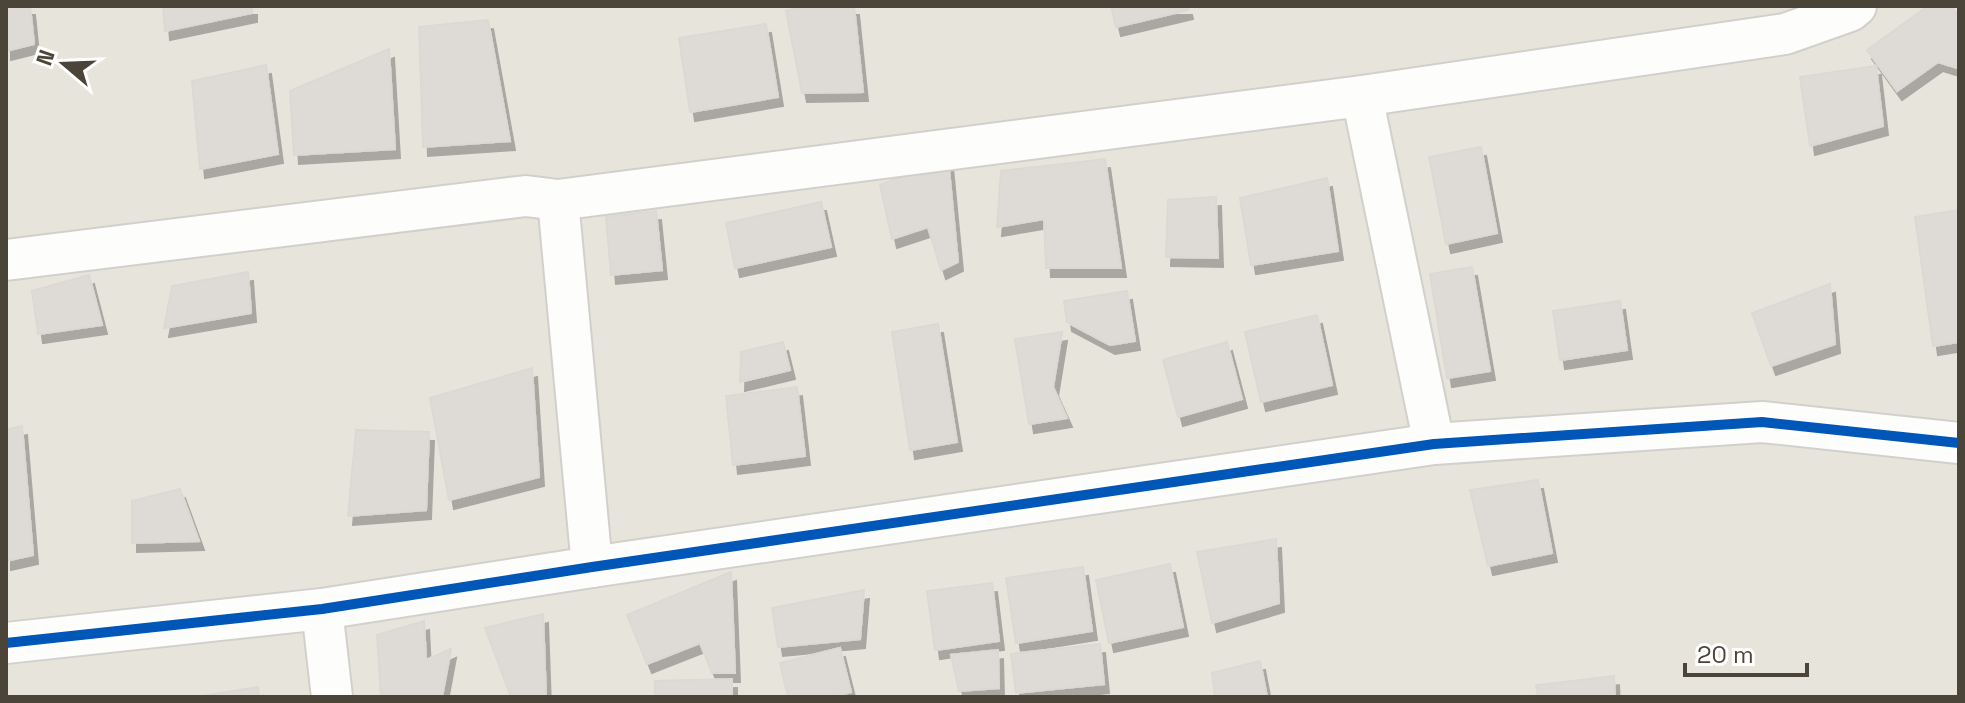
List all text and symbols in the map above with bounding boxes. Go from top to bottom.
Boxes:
north arrow [24,24,104,104]
text: N [29,46,61,69]
scale bar [1685,627,1807,677]
text: 20 m [1697,639,1754,670]

